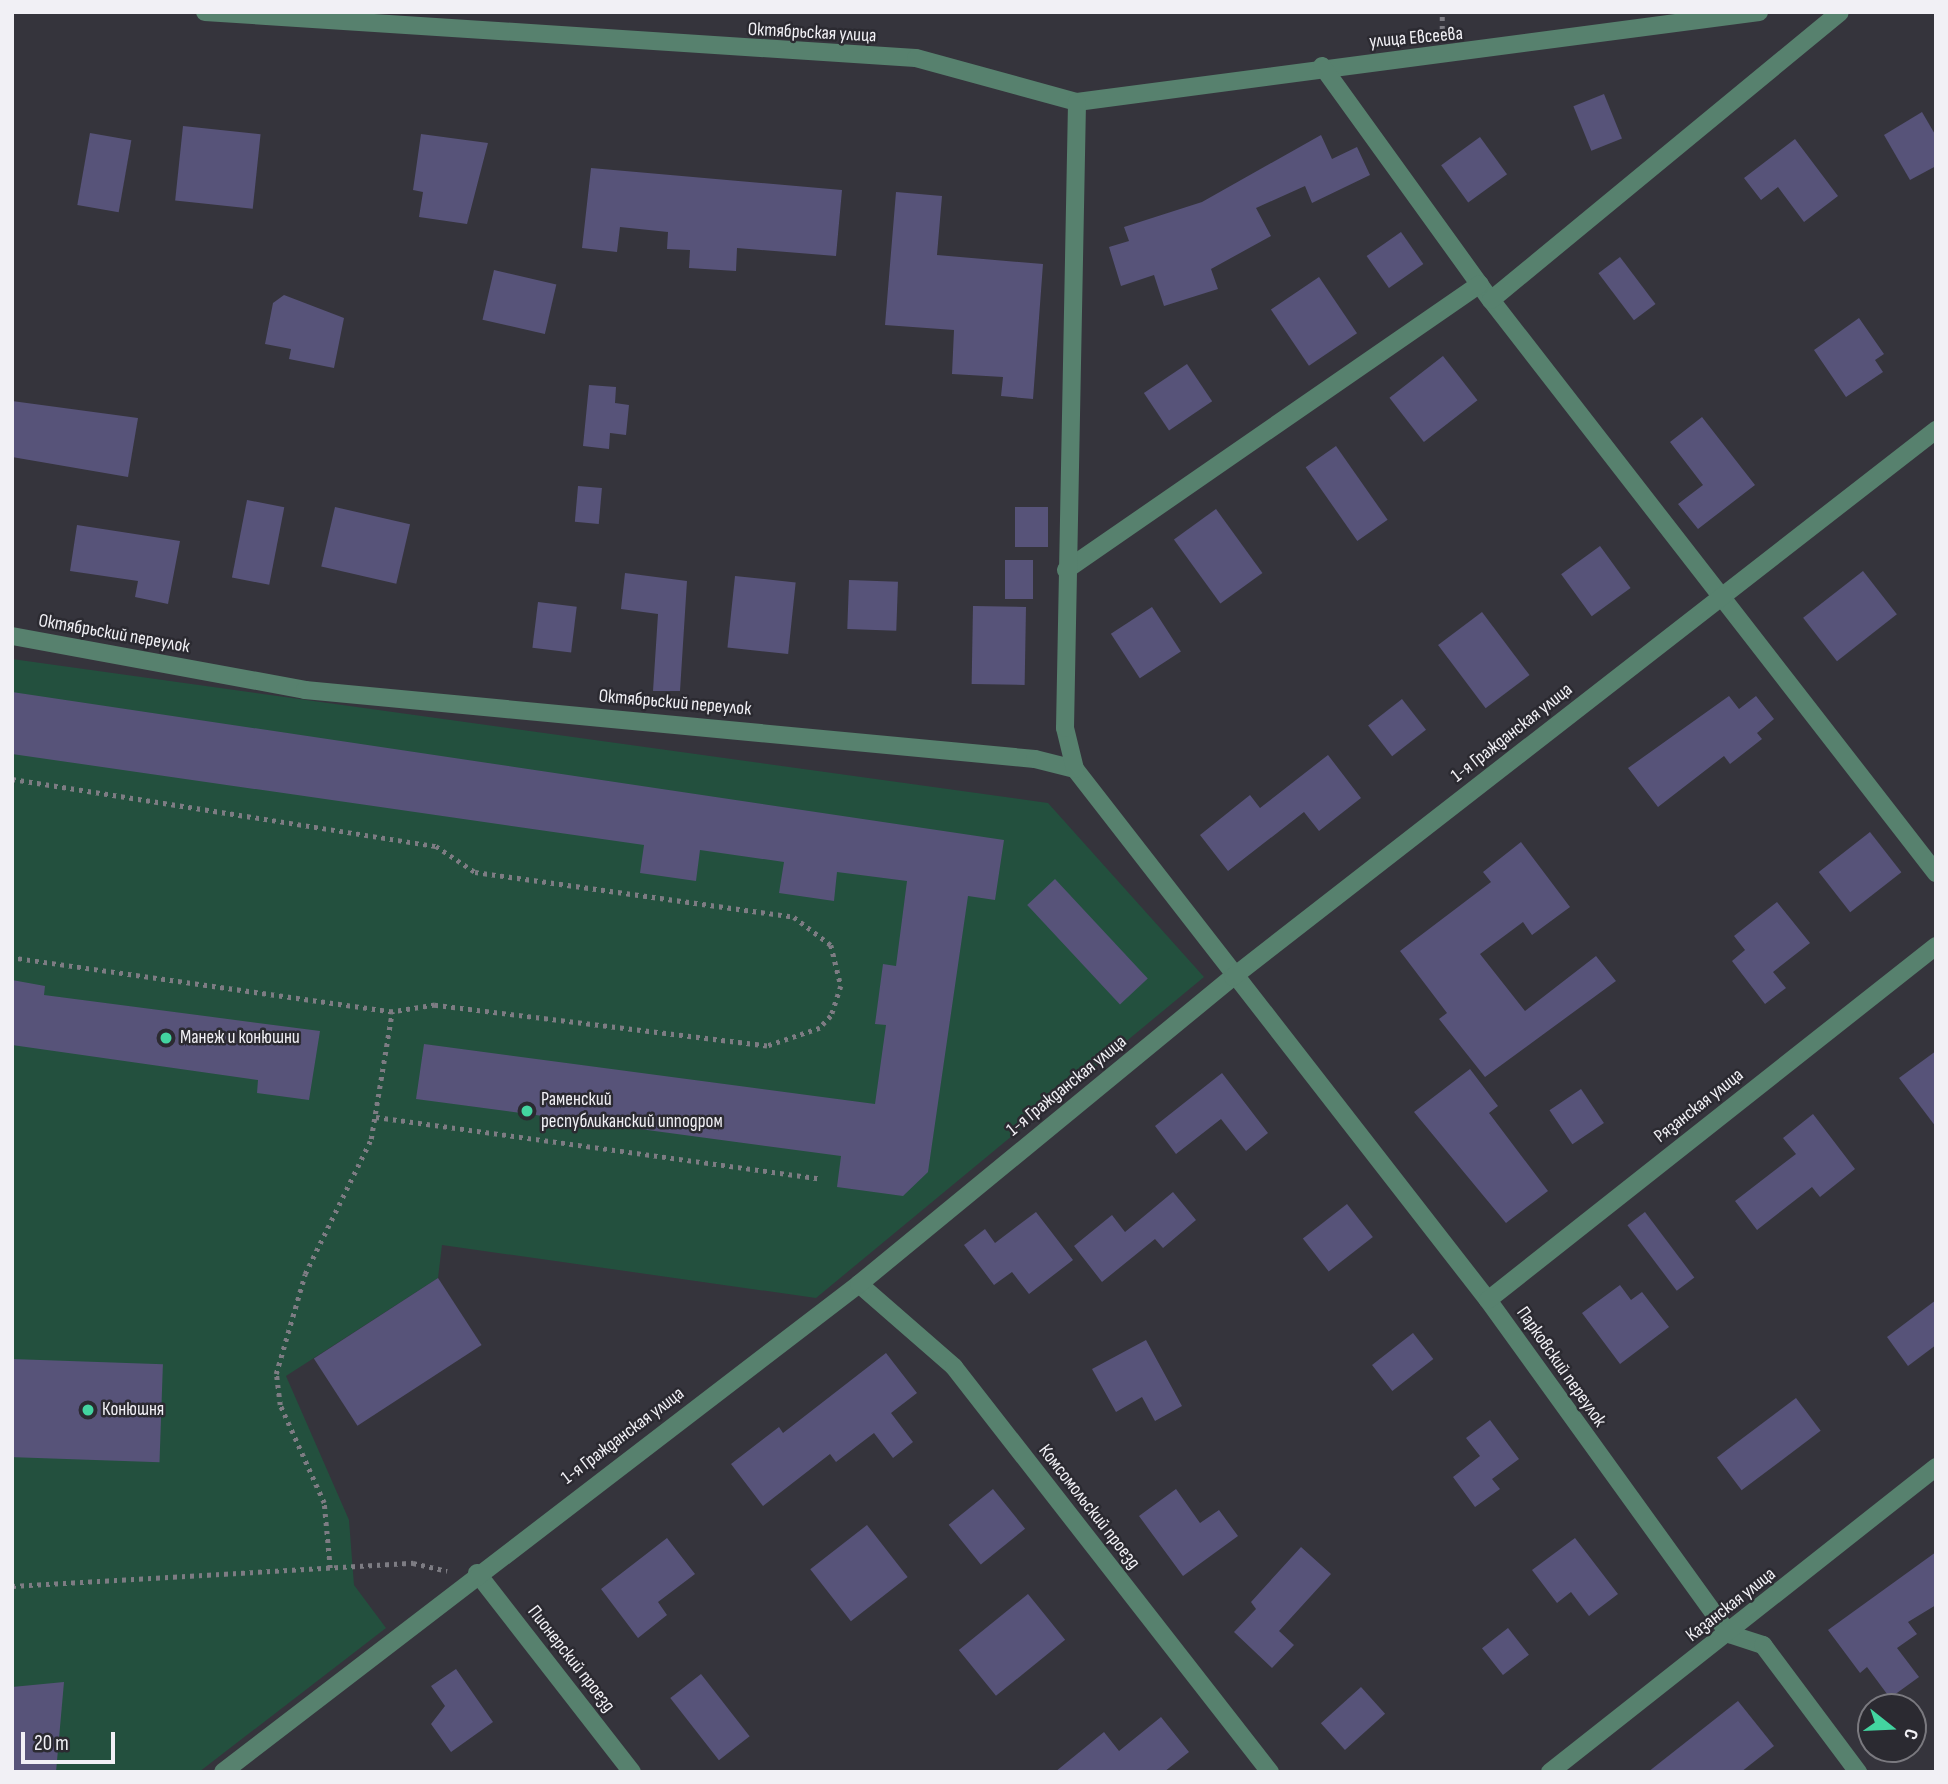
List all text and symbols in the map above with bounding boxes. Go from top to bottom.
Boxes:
street label: Октябрьская улица [747,18,877,48]
street label: улица Евсеева [1368,23,1464,53]
street label: Октябрьский переулок [37,609,191,659]
street label: 1-я Гражданская улица [1447,679,1577,787]
street label: Октябрьский переулок [598,685,752,721]
place label: Манеж и конюшни [180,1027,300,1049]
marker: Манеж и конюшни [158,1030,174,1046]
street label: 1-я Гражданская улица [1002,1031,1132,1141]
street label: Рязанская улица [1650,1064,1748,1148]
place label: Раменский республиканский ипподром [541,1089,723,1133]
marker: Раменский республиканский ипподром [519,1103,535,1119]
street label: Парковский переулок [1511,1303,1611,1431]
street label: 1-я Гражданская улица [557,1382,689,1490]
place label: Конюшня [102,1399,164,1421]
marker: Конюшня [80,1402,96,1418]
street label: Комсомольский проезд [1033,1440,1145,1574]
street label: Казанская улица [1682,1563,1780,1647]
street label: Пионерский проезд [522,1601,620,1717]
north arrow [1857,1693,1927,1763]
scale bar [24,1718,119,1762]
text: С [1898,1726,1923,1742]
text: 20 m [34,1731,69,1756]

